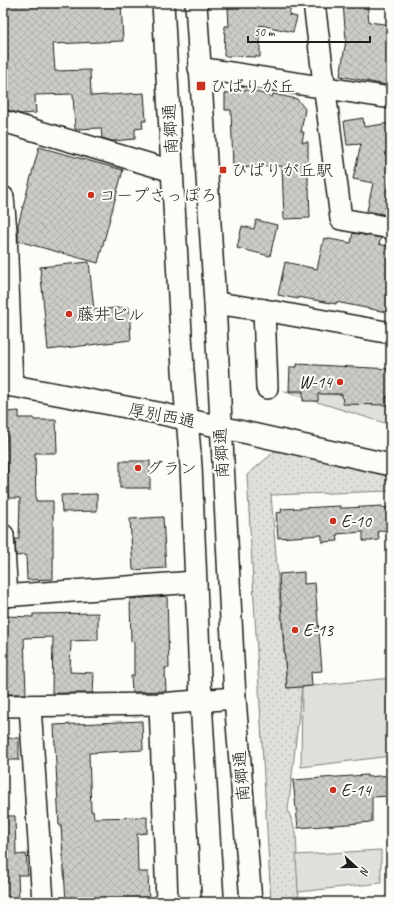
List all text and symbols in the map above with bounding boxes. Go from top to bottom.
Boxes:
scale bar [248,18,370,44]
text: 50 m [254,24,276,40]
place label: ひばりが丘 [210,76,295,97]
marker: ひばりが丘 [195,80,207,92]
street label: 南郷通 [159,103,182,155]
place label: ひばりが丘駅 [231,160,333,181]
marker: ひばりが丘駅 [218,165,228,175]
place label: コープさっぽろ [99,185,217,206]
marker: コープさっぽろ [86,190,96,200]
place label: 藤井ビル [77,304,145,325]
marker: 藤井ビル [64,309,74,319]
place label: W-14 [299,372,334,393]
marker: W-14 [335,377,345,387]
street label: 厚別西通 [127,399,197,432]
street label: 南郷通 [210,427,233,479]
place label: グラン [146,458,197,479]
marker: グラン [133,463,143,473]
place label: E-10 [341,511,372,532]
marker: E-10 [328,516,338,526]
place label: E-13 [303,620,334,641]
marker: E-13 [290,625,300,635]
street label: 南郷通 [229,750,254,802]
place label: E-14 [341,780,373,801]
marker: E-14 [328,785,338,795]
north arrow [336,847,376,887]
text: N [357,865,373,878]

